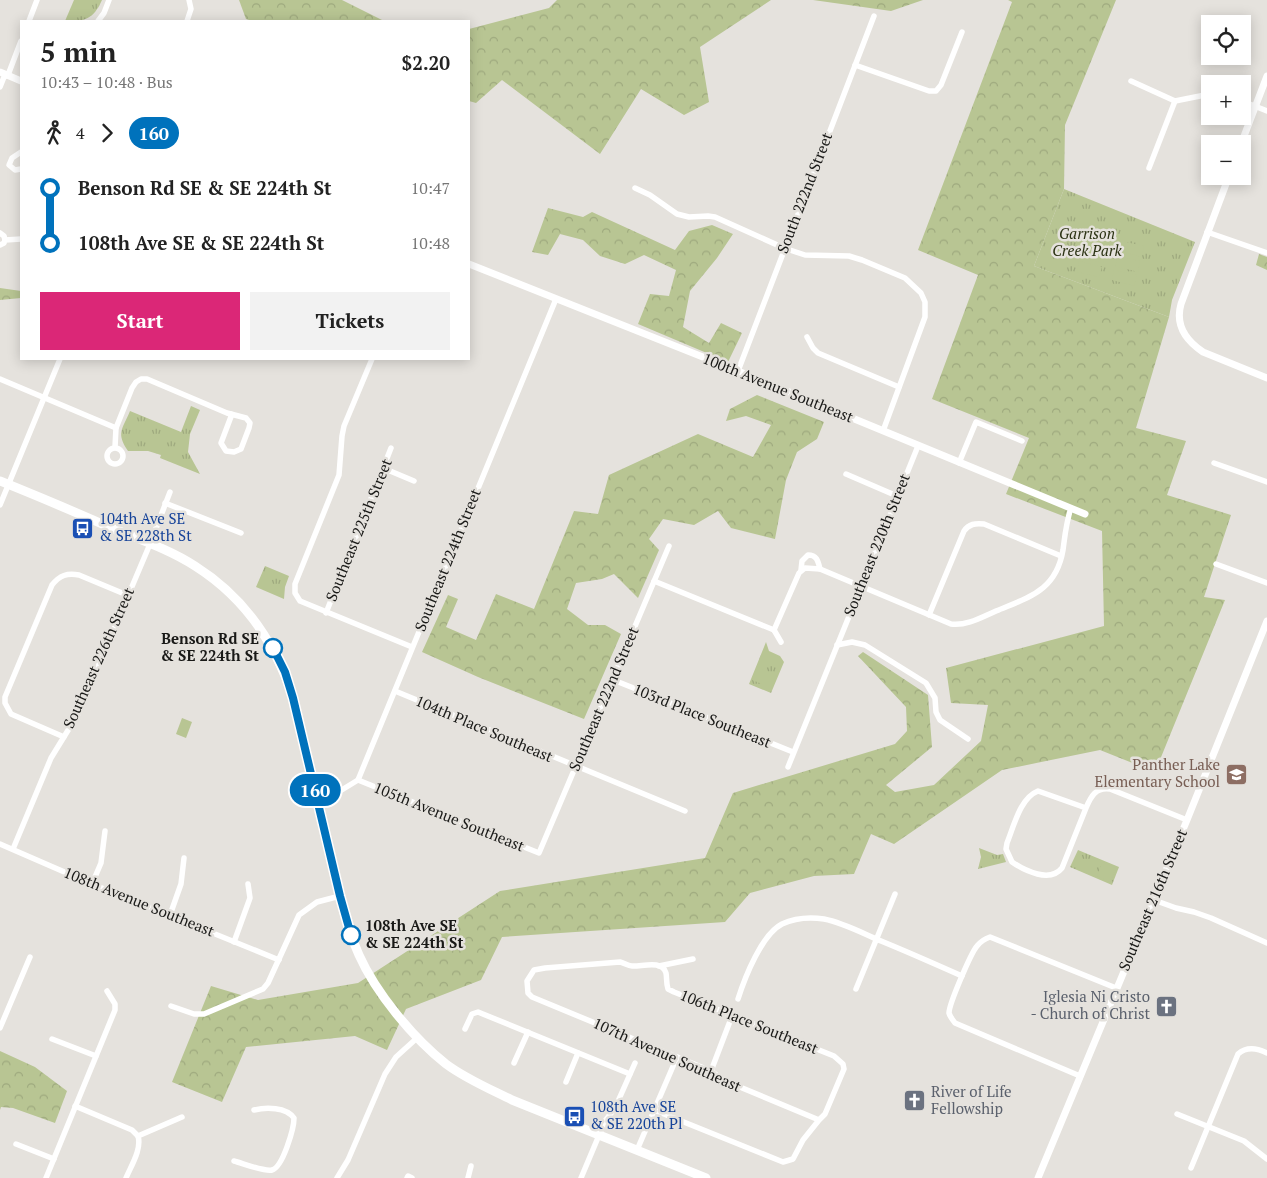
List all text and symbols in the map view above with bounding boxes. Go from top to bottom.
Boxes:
map controls [1201,15,1251,185]
button: locate [1201,15,1251,65]
text: 5 min [40,33,117,70]
text: $2.20 [401,50,450,75]
text: 10:43 – 10:48 · Bus [40,71,173,93]
button: + [1201,75,1251,125]
icon: walk [40,119,68,147]
icon: forward [93,119,121,147]
text: 160 [139,121,169,145]
text: 4 [76,122,85,144]
street label: South 222nd Street [772,129,836,256]
button: − [1201,135,1251,185]
text: Benson Rd SE & SE 224th St [78,175,332,200]
text: 10:47 [411,177,450,199]
park label: Garrison Creek Park [1052,223,1122,260]
text: 108th Ave SE & SE 224th St [78,230,324,255]
text: 10:48 [411,232,450,254]
button: Start [40,292,240,350]
button: Tickets [250,292,450,350]
street label: 100th Avenue Southeast [700,348,857,427]
street label: Southeast 225th Street [320,455,396,604]
street label: Southeast 220th Street [838,470,914,619]
street label: Southeast 224th Street [409,485,485,634]
place label: 104th Ave SE & SE 228th St [99,508,192,545]
bus stop icon: 104th Ave SE & SE 228th St [71,516,95,540]
street label: Southeast 226th Street [58,584,138,731]
street label: Southeast 222nd Street [564,623,643,774]
place label: Benson Rd SE & SE 224th St [161,628,259,665]
marker: Benson Rd SE & SE 224th St [263,638,283,658]
street label: 103rd Place Southeast [630,678,775,752]
street label: 104th Place Southeast [413,690,557,766]
place label: Panther Lake Elementary School [1094,754,1220,791]
school or university icon: Panther Lake Elementary School [1224,762,1248,786]
line badge: 160 [286,774,344,806]
street label: 105th Avenue Southeast [371,777,528,856]
text: 160 [300,778,330,802]
street label: Southeast 216th Street [1113,825,1191,974]
street label: 108th Avenue Southeast [61,862,218,941]
place label: 108th Ave SE & SE 224th St [365,915,463,952]
marker: 108th Ave SE & SE 224th St [341,925,361,945]
street label: 106th Place Southeast [677,984,822,1058]
place label: Iglesia Ni Cristo - Church of Christ [1030,986,1150,1023]
church icon: Iglesia Ni Cristo - Church of Christ [1154,994,1178,1018]
street label: 107th Avenue Southeast [590,1012,745,1096]
place label: River of Life Fellowship [931,1081,1012,1118]
church icon: River of Life Fellowship [903,1089,927,1113]
place label: 108th Ave SE & SE 220th Pl [590,1096,683,1133]
bus stop icon: 108th Ave SE & SE 220th Pl [562,1104,586,1128]

